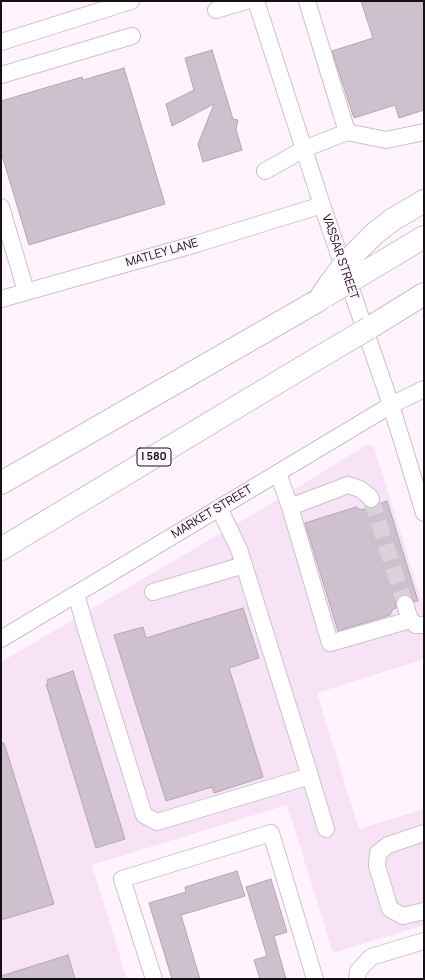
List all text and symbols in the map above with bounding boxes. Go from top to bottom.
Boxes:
street label: VASSAR STREET [319,212,361,302]
street label: MATLEY LANE [124,236,200,270]
road number: I 580 [137,448,171,466]
street label: MARKET STREET [169,482,255,542]

